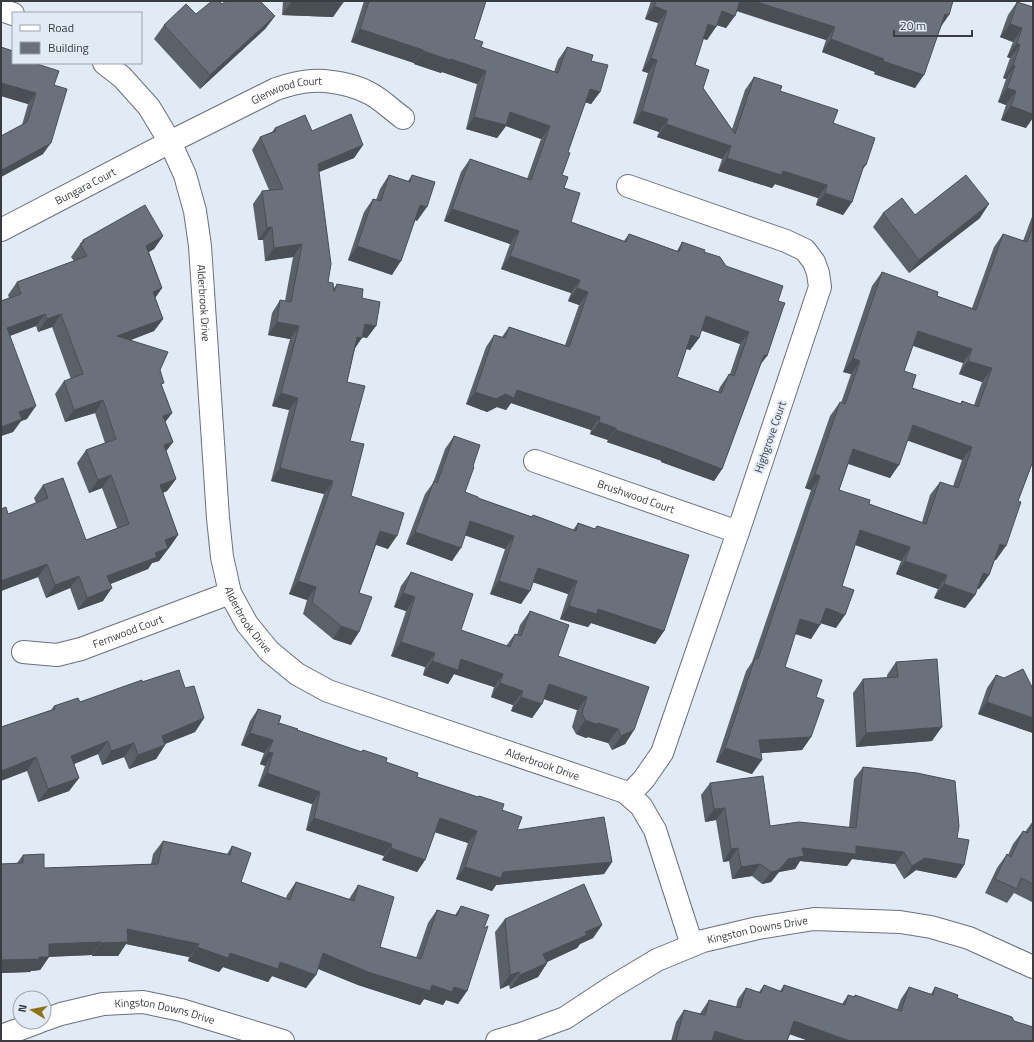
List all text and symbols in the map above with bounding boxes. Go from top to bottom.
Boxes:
legend [12,12,142,64]
scale bar [894,12,972,38]
text: 20 m [900,16,926,35]
text: Road [48,18,74,37]
text: Building [48,38,89,57]
street label: Glenwood Court [248,73,322,108]
street label: Bungara Court [52,164,119,209]
street label: Alderbrook Drive [193,264,214,342]
street label: Highgrove Court [750,399,790,475]
street label: Brushwood Court [595,475,677,517]
street label: Alderbrook Drive [221,585,276,657]
street label: Fernwood Court [90,611,166,652]
street label: Alderbrook Drive [503,744,582,784]
street label: Kingston Downs Drive [706,912,809,948]
north arrow [12,990,52,1030]
street label: Kingston Downs Drive [114,994,217,1028]
text: N [14,1003,31,1013]

